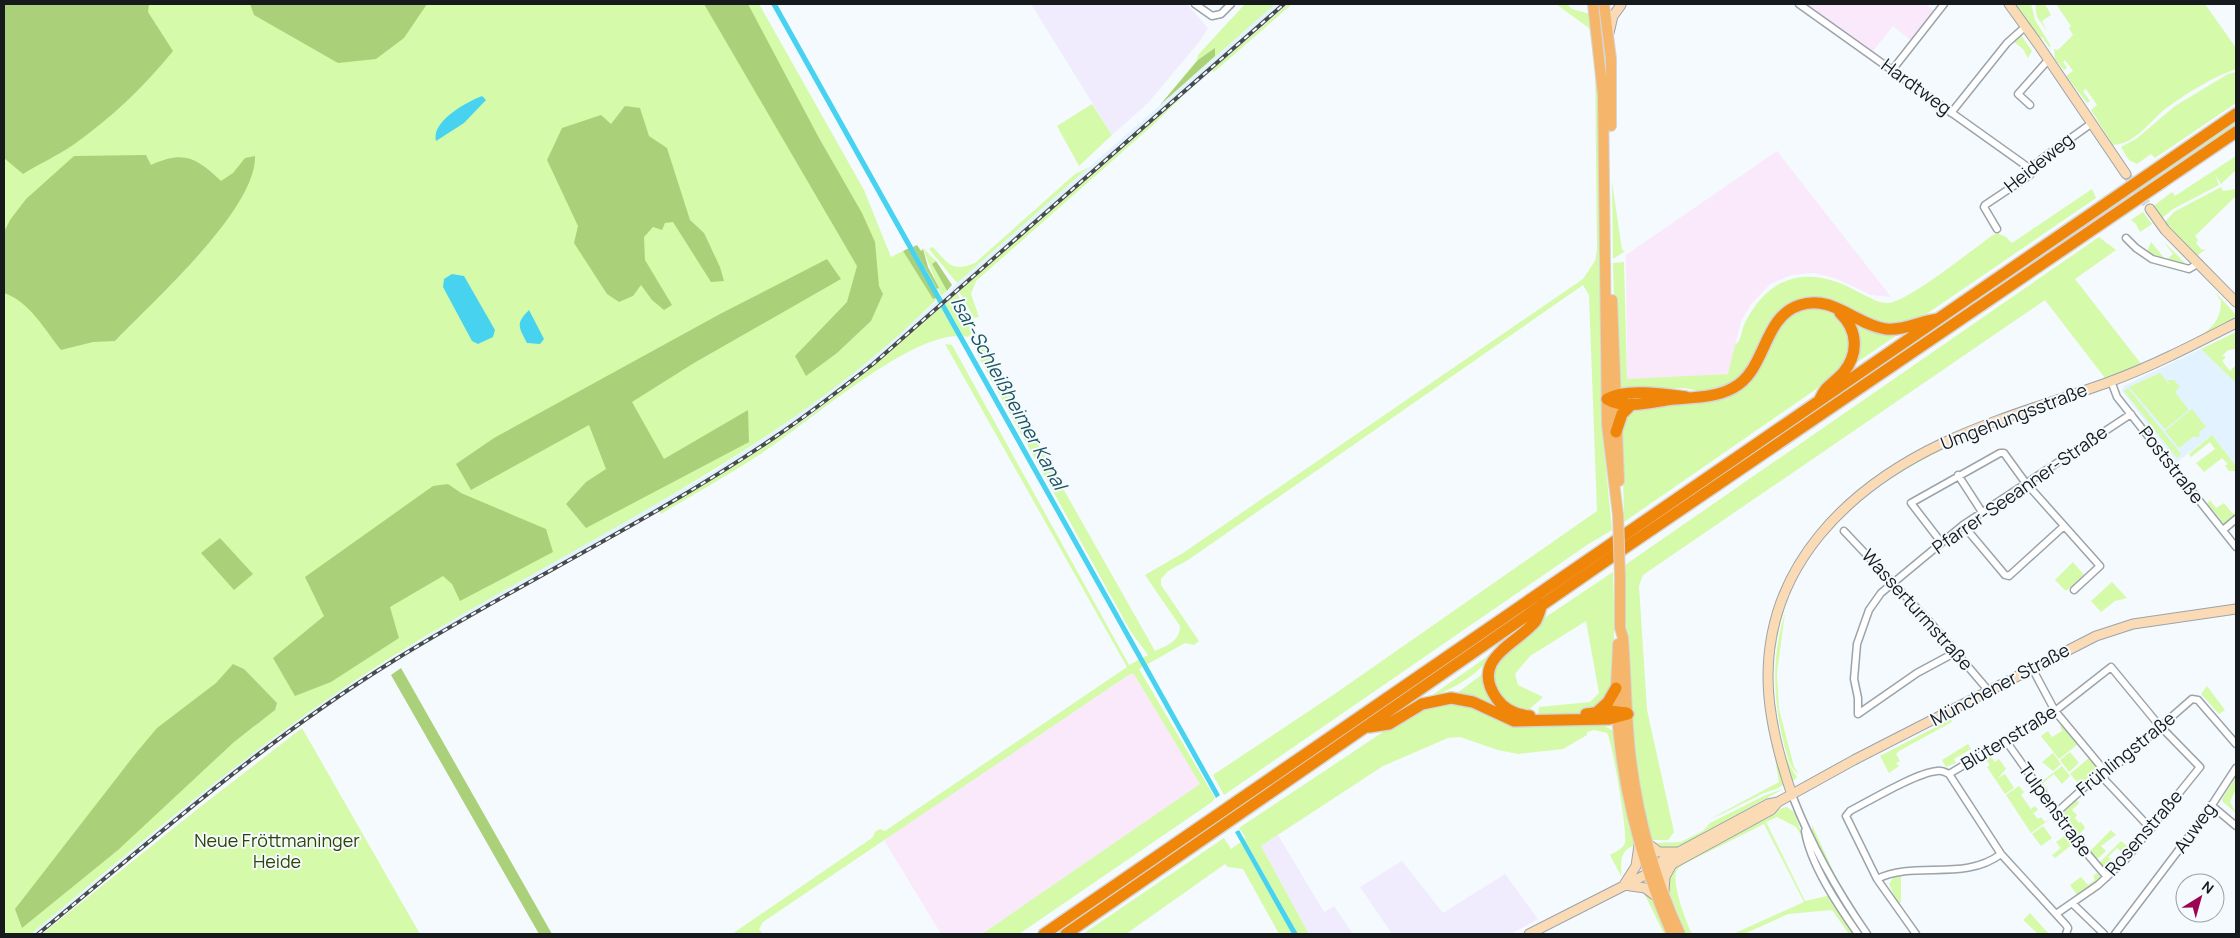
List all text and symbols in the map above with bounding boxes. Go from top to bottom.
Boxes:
street label: Hardtweg [1877,53,1956,120]
street label: Heideweg [1999,127,2078,198]
water label: Isar-Schleißheimer Kanal [945,292,1074,497]
street label: Umgehungsstraße [1937,377,2090,455]
street label: Pfarrer-Seeanner-Straße [1927,420,2112,559]
street label: Poststraße [2134,421,2210,508]
street label: Wasserturmstraße [1857,543,1979,675]
street label: Münchener Straße [1926,637,2073,731]
street label: Blütenstraße [1956,699,2061,775]
street label: Frühlingstraße [2071,706,2180,801]
street label: Tulpenstraße [2014,758,2098,861]
street label: Rosenstraße [2099,784,2187,880]
street label: Auweg [2168,797,2221,857]
park label: Neue Fröttmaninger Heide [194,828,360,873]
north arrow [2175,873,2225,923]
text: N [2198,877,2218,898]

